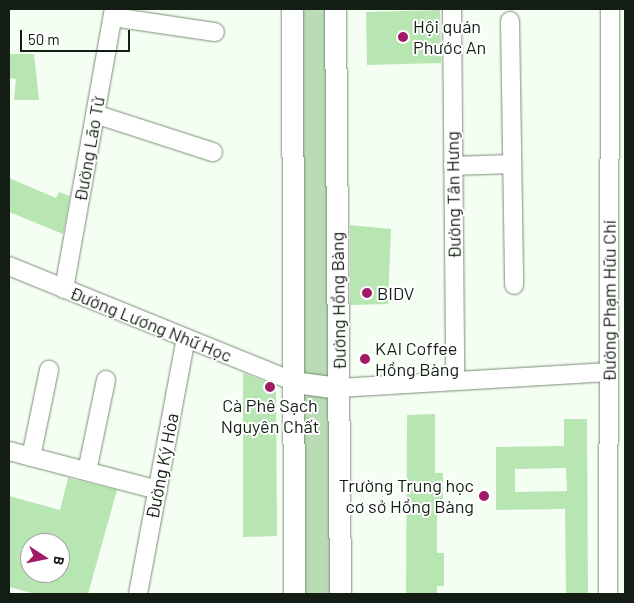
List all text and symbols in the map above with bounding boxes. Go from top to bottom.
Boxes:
place label: Hội quán Phước An [413,16,486,58]
scale bar [22,20,132,52]
text: 50 m [28,30,60,48]
marker: Hội quán Phước An [397,31,409,43]
street label: Đường Lão Tử [69,95,109,203]
street label: Đường Tân Hưng [441,131,465,259]
street label: Đường Phạm Hữu Chí [598,220,620,382]
street label: Đường Hồng Bàng [326,232,350,370]
street label: Đường Lương Nhữ Học [67,282,235,366]
place label: BIDV [377,282,414,304]
marker: BIDV [361,287,373,299]
place label: KAI Coffee Hồng Bàng [375,338,459,380]
marker: KAI Coffee Hồng Bàng [359,353,371,365]
marker: Cà Phê Sạch Nguyên Chất [264,381,276,393]
place label: Cà Phê Sạch Nguyên Chất [221,395,319,438]
street label: Đường Ký Hòa [141,411,183,521]
place label: Trường Trung học cơ sở Hồng Bàng [339,475,474,518]
marker: Trường Trung học cơ sở Hồng Bàng [478,490,490,502]
north arrow [20,533,70,583]
text: B [50,555,68,567]

